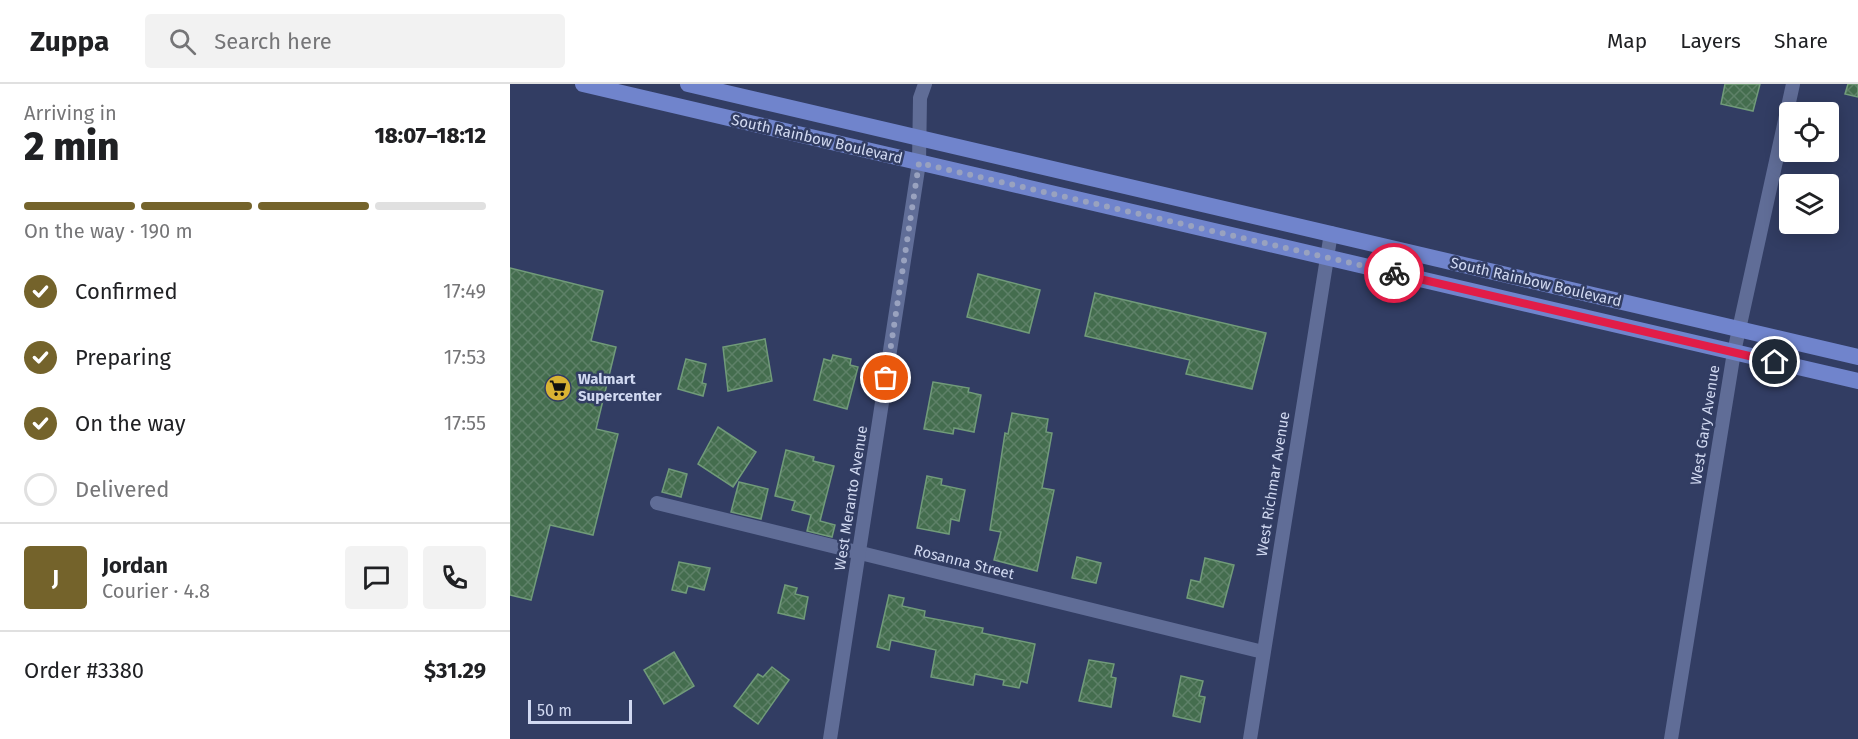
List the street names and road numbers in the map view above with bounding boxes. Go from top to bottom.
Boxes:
street label: South Rainbow Boulevard [730,111,904,167]
street label: South Rainbow Boulevard [1449,254,1623,310]
street label: West Gary Avenue [1687,364,1723,486]
street label: West Richmar Avenue [1253,410,1293,558]
street label: West Meranto Avenue [831,424,871,572]
street label: Rosanna Street [912,541,1017,583]

